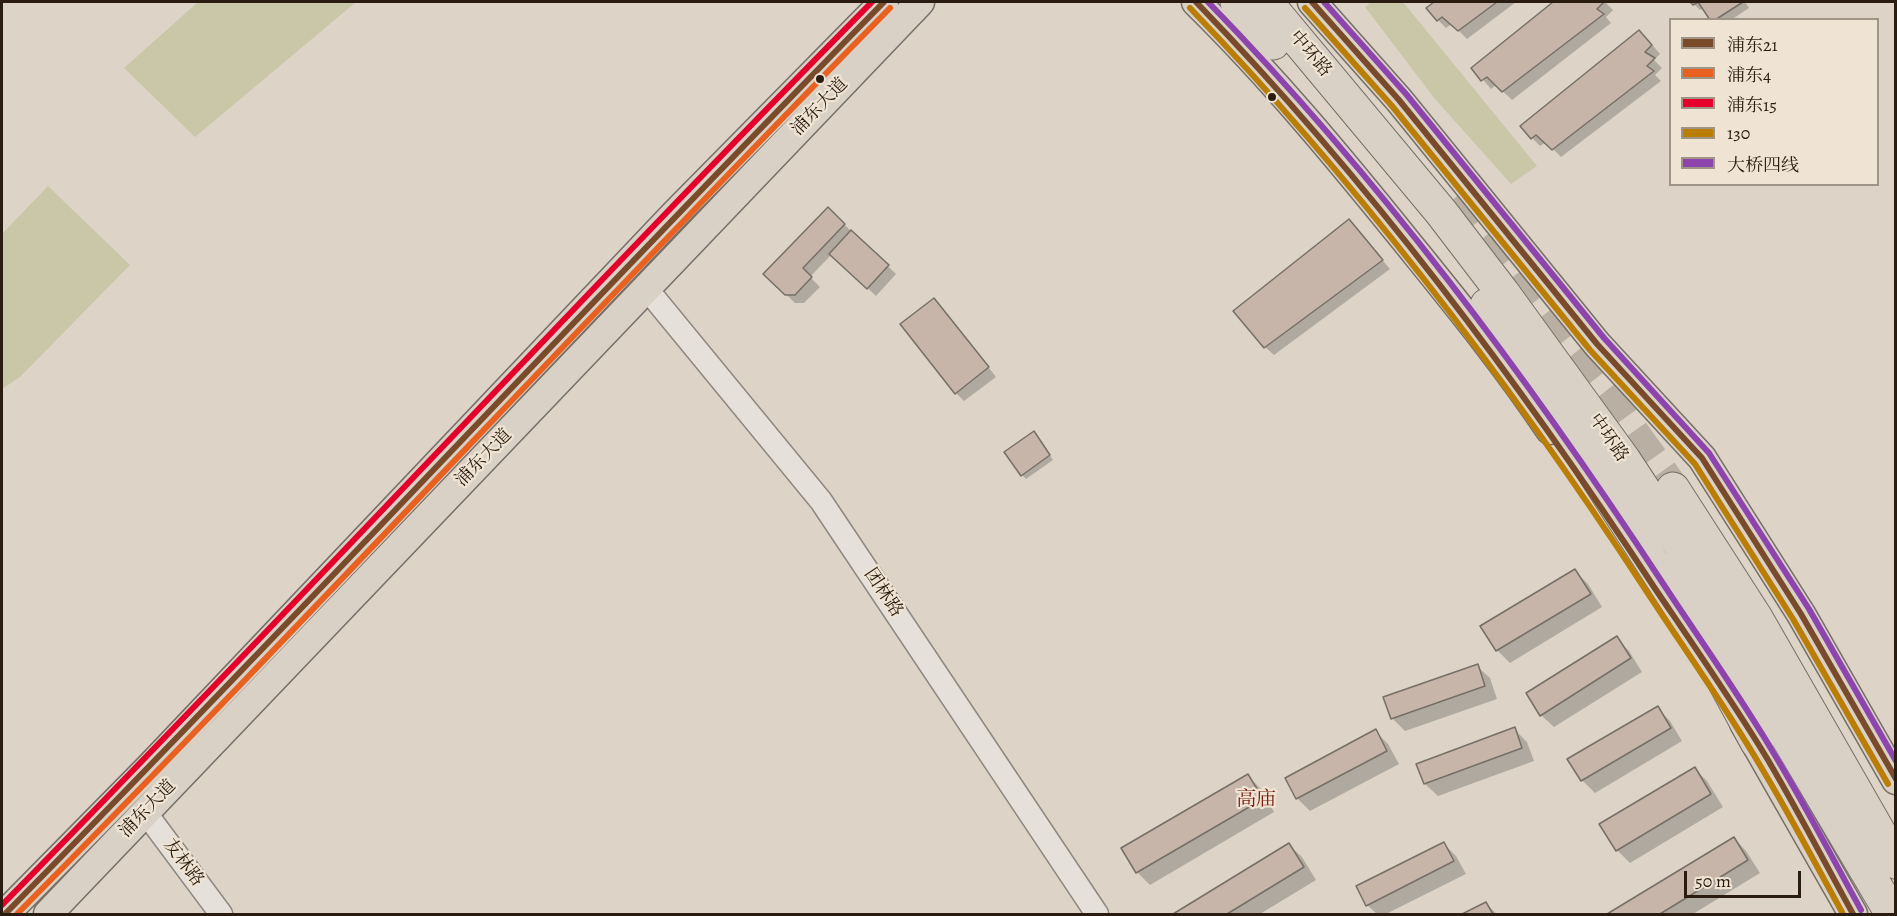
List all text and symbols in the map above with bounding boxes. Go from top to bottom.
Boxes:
legend [1669,18,1879,186]
street label: 中环路 [1284,26,1336,82]
text: 浦东21 [1727,33,1778,57]
text: 浦东4 [1727,63,1771,87]
unlabelled marker [814,73,826,85]
street label: 浦东大道 [787,74,853,140]
unlabelled marker [1266,91,1278,103]
text: 浦东15 [1727,93,1777,117]
text: 130 [1727,121,1750,145]
text: 大桥四线 [1727,153,1799,177]
street label: 中环路 [1584,410,1632,466]
street label: 浦东大道 [451,425,517,491]
street label: 团林路 [859,565,907,621]
street label: 浦东大道 [115,776,181,842]
district label: 高庙 [1236,788,1276,812]
street label: 友林路 [158,835,208,891]
scale bar [1687,859,1804,897]
text: 50 m [1695,869,1731,893]

